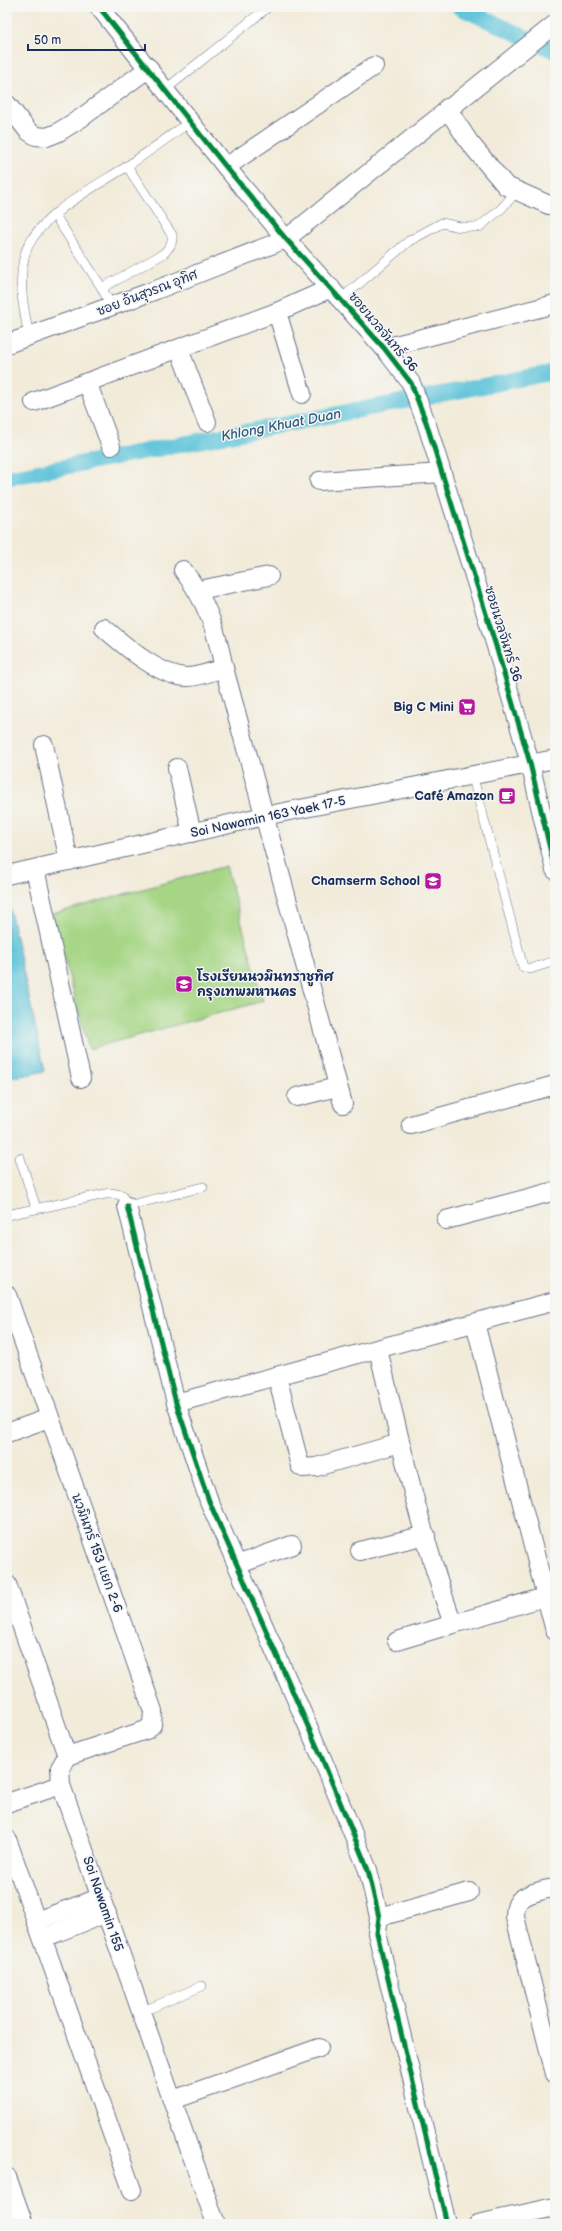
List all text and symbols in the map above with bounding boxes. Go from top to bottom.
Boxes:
scale bar [28,26,145,52]
text: 50 m [34,33,61,48]
street label: ซอย อ้นสุวรณ อุทิศ [94,265,201,320]
street label: ซอยนวลจันทร์ 36 [345,287,423,375]
water label: Khlong Khuat Duan [220,405,343,445]
street label: ซอยนวลจันทร์ 36 [481,584,527,684]
supermarket icon: Big C Mini [457,697,477,717]
place label: Big C Mini [393,699,454,715]
cafe icon: Café Amazon [497,786,517,806]
place label: Café Amazon [415,788,494,804]
street label: Soi Nawamin 163 Yaek 17-5 [189,793,347,841]
school or university icon: Chamserm School [423,871,443,891]
place label: Chamserm School [311,873,420,889]
place label: โรงเรียนนวมินทราชูทิศ กรุงเทพมหานคร [196,968,335,1001]
school or university icon: โรงเรียนนวมินทราชูทิศ กรุงเทพมหานคร [174,974,194,994]
street label: นวมินทร์ 153 แยก 2-6 [68,1491,128,1615]
street label: Soi Nawamin 155 [79,1854,127,1954]

